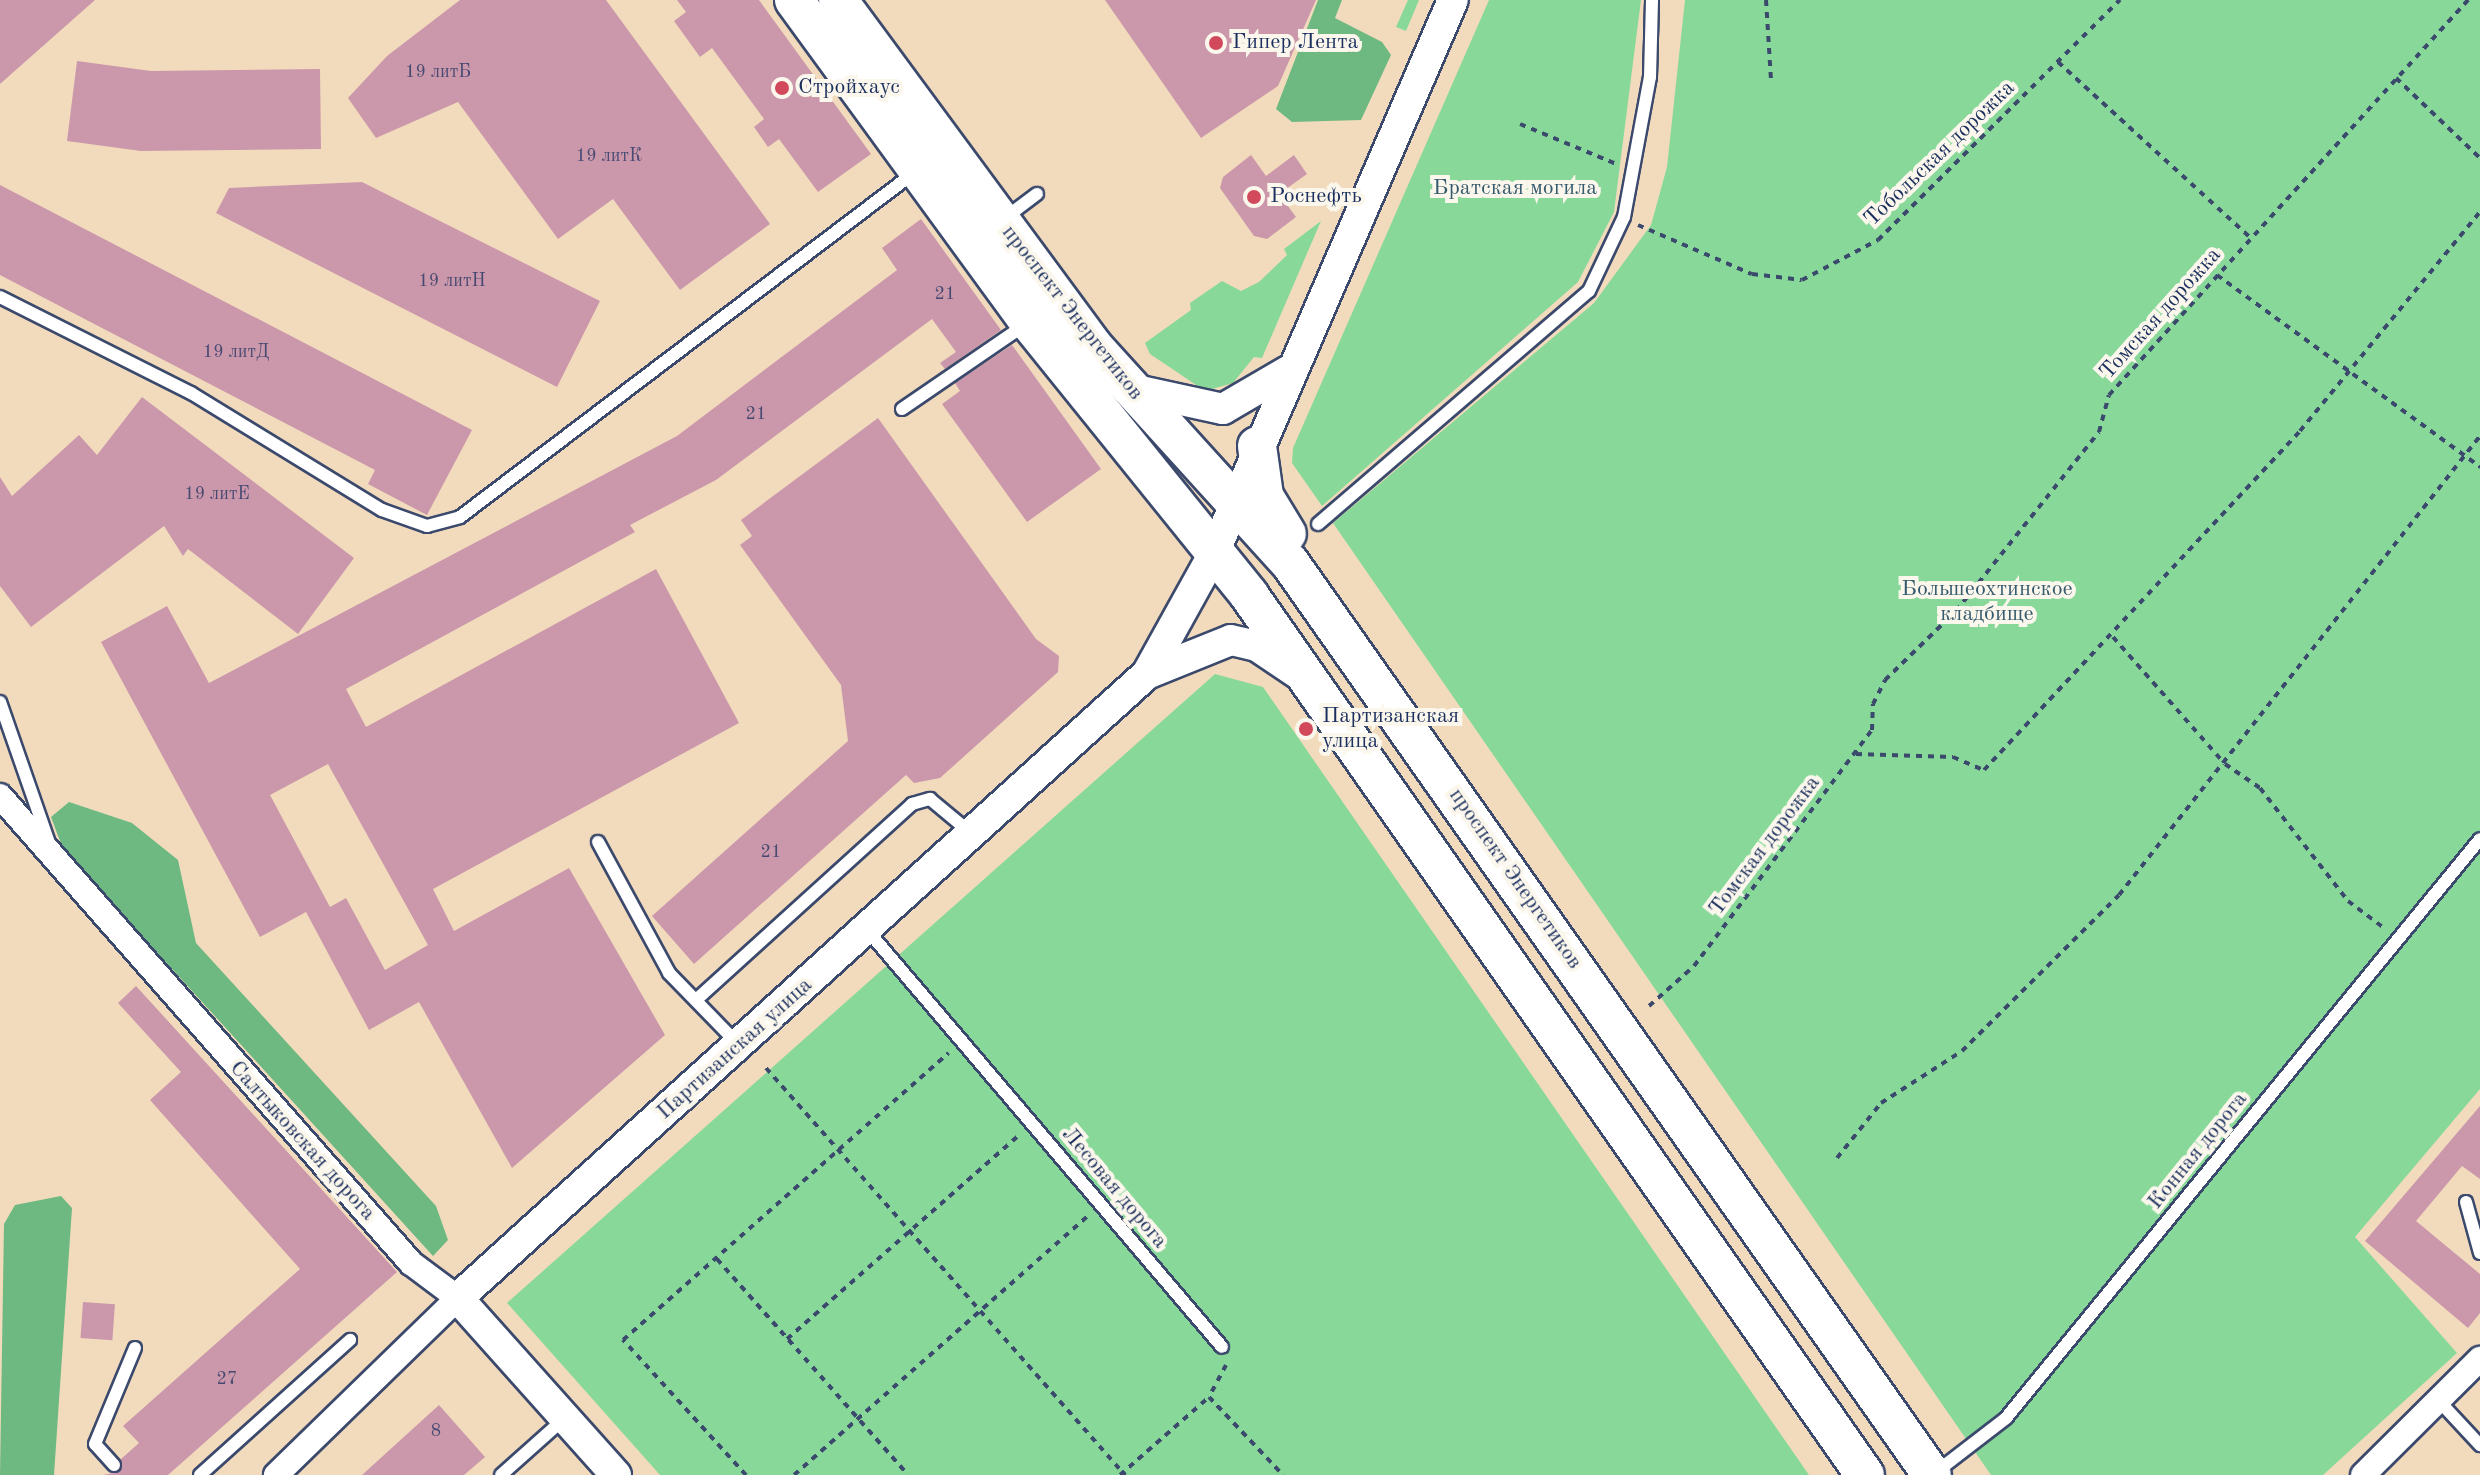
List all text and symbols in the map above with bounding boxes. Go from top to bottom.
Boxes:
place label: Гипер Лента [1232,30,1358,56]
marker: Гипер Лента [1207,34,1225,52]
house number: 19 литБ [405,61,471,83]
place label: Стройхаус [798,75,900,101]
street label: Тобольская дорожка [1859,75,2021,233]
marker: Стройхаус [773,79,791,97]
house number: 19 литК [576,145,642,167]
park label: Братская могила [1433,176,1597,202]
place label: Роснефть [1270,184,1362,210]
marker: Роснефть [1245,188,1263,206]
street label: проспект Энергетиков [996,220,1148,406]
street label: Томская дорожка [2095,243,2227,385]
house number: 19 литН [418,270,486,292]
house number: 21 [935,283,955,305]
house number: 19 литД [203,341,269,363]
house number: 21 [746,403,766,425]
house number: 19 литЕ [184,483,250,505]
park label: Большеохтинское кладбище [1901,576,2073,628]
place label: Партизанская улица [1322,703,1459,754]
marker: Партизанская улица [1297,720,1315,738]
street label: Томская дорожка [1704,771,1826,921]
street label: проспект Энергетиков [1443,784,1587,974]
house number: 21 [761,841,781,863]
street label: Партизанская улица [652,972,818,1126]
street label: Салтыковская дорога [223,1056,381,1226]
street label: Конная дорога [2143,1087,2253,1215]
street label: Лесовая дорога [1056,1122,1172,1254]
house number: 27 [217,1368,237,1390]
house number: 8 [431,1420,441,1442]

